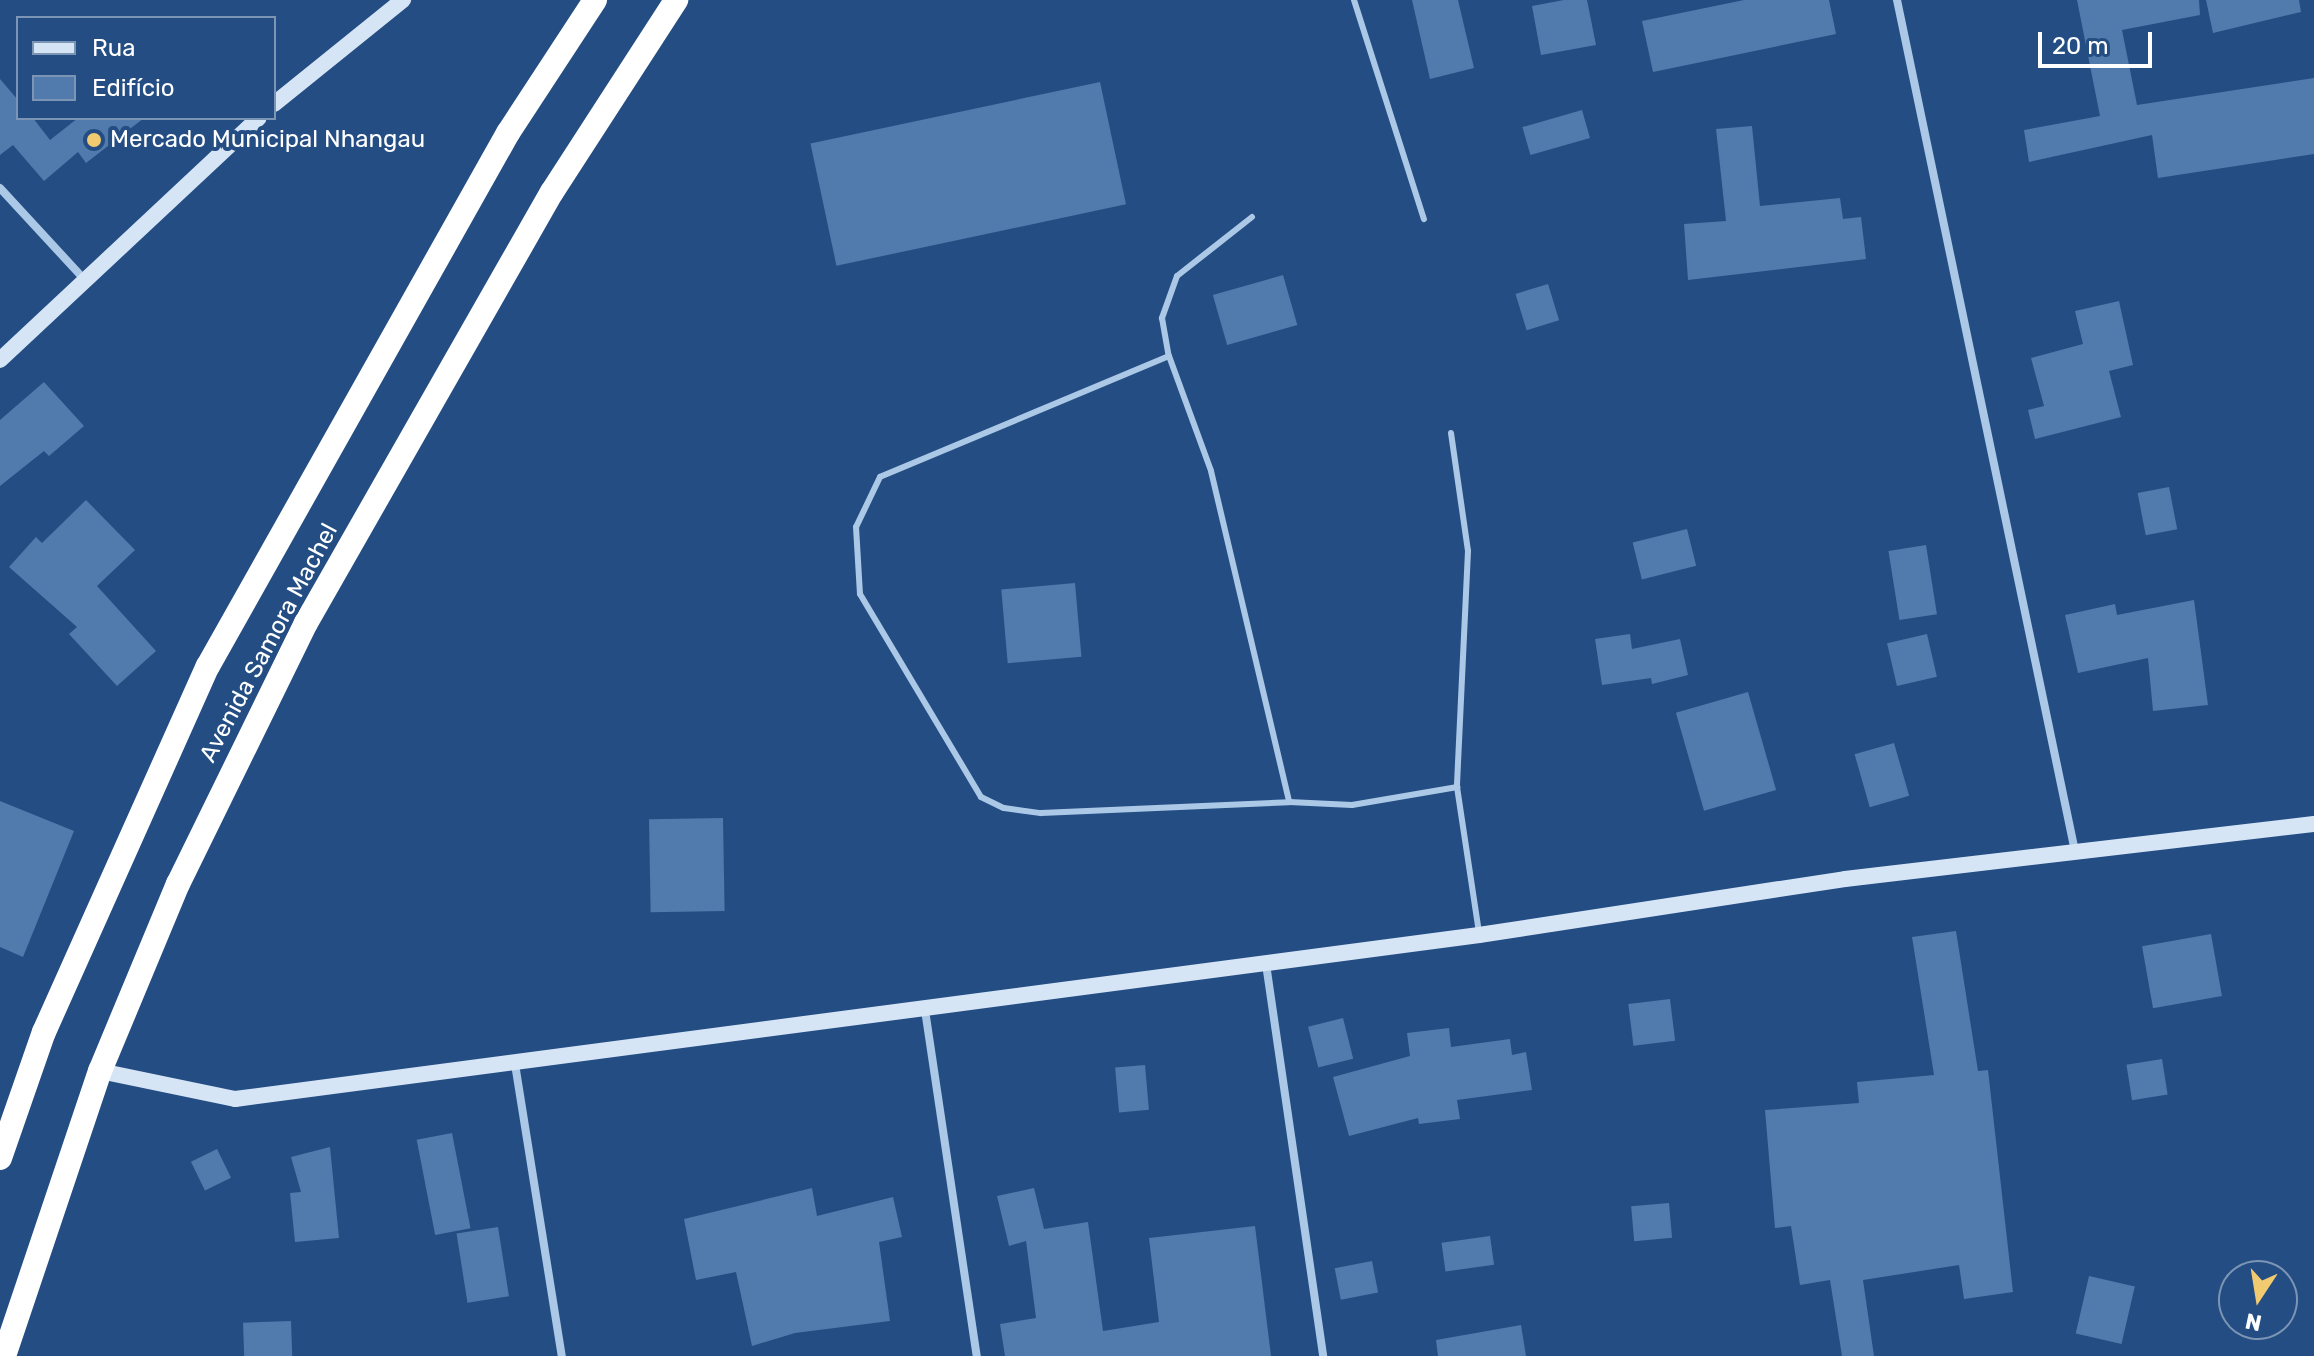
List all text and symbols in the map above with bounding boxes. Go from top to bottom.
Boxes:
legend [16,16,276,120]
scale bar [2042,16,2156,66]
text: 20 m [2052,32,2109,60]
text: Rua [92,34,135,62]
text: Edifício [92,74,175,102]
place label: Mercado Municipal Nhangau [110,126,425,154]
marker: Mercado Municipal Nhangau [85,131,103,149]
street label: Avenida Samora Machel [194,519,344,767]
north arrow [2218,1260,2298,1340]
text: N [2243,1307,2264,1337]

